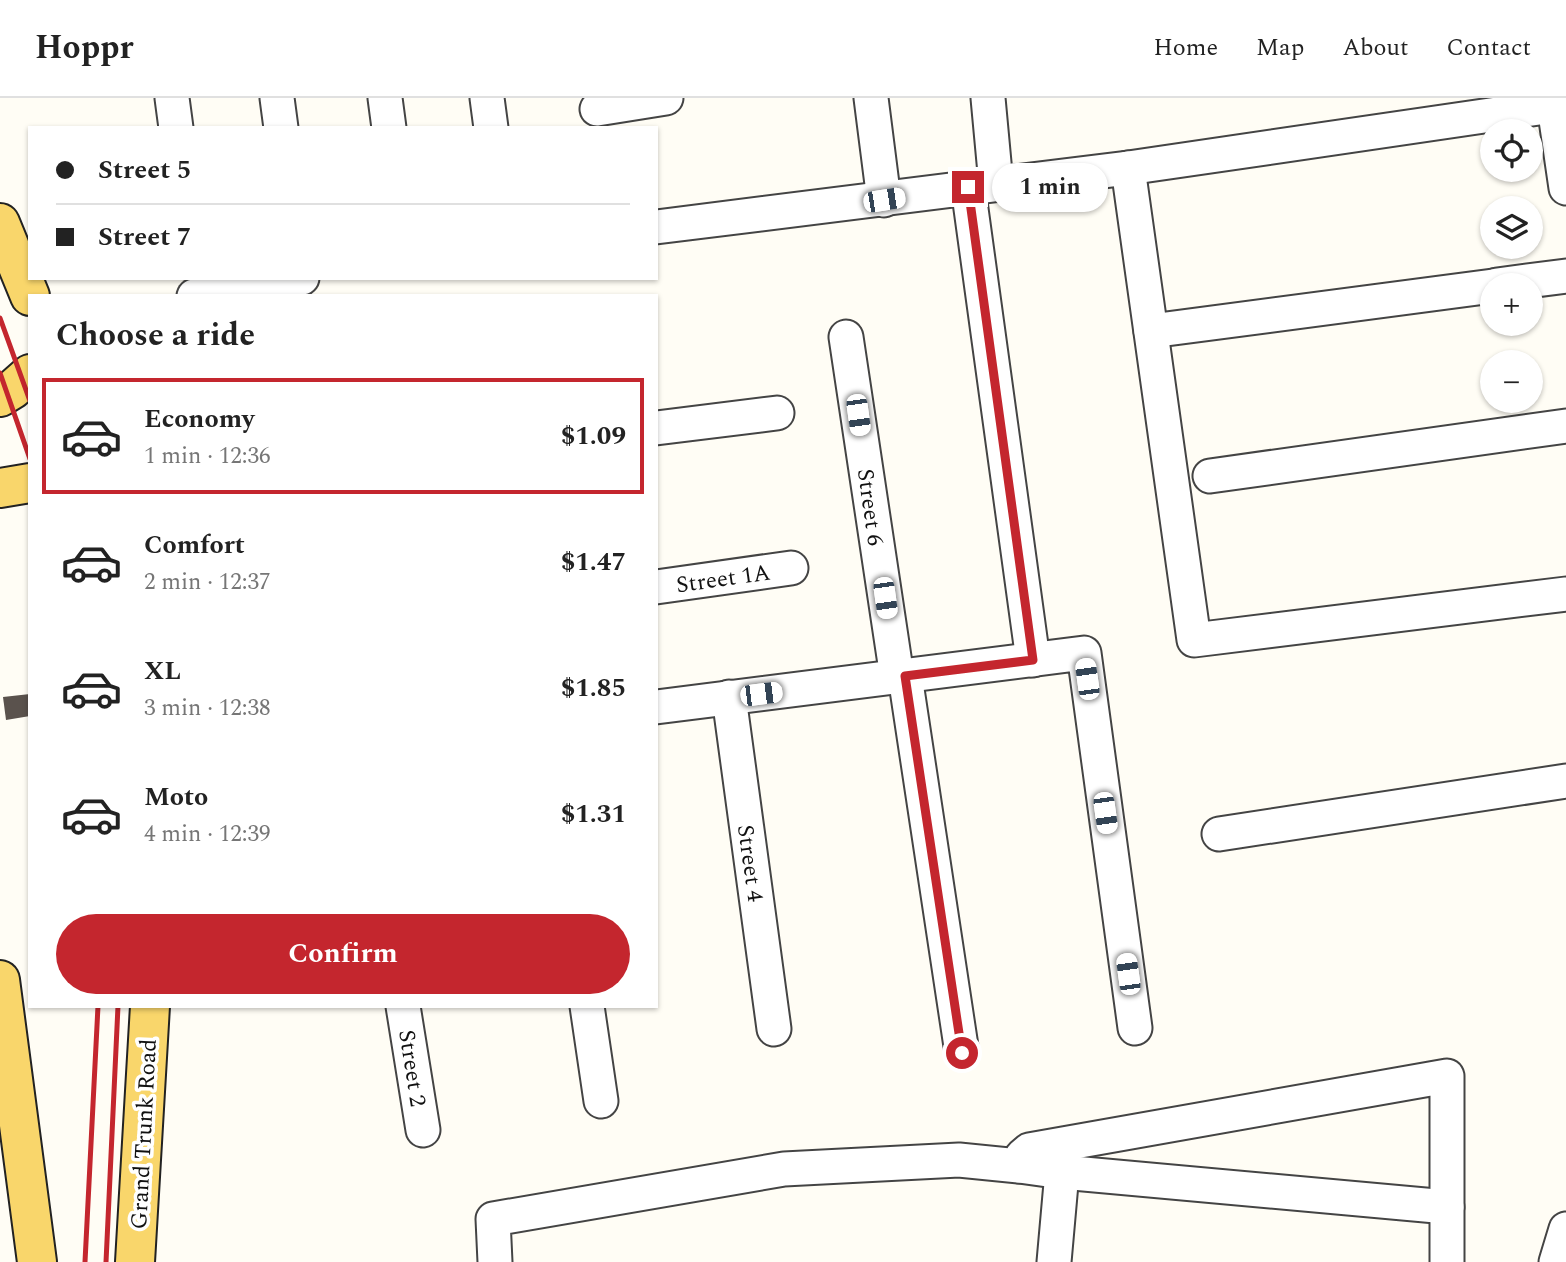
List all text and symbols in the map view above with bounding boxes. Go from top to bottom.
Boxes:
text: Hoppr [35,23,134,73]
text: Home [1153,30,1218,66]
text: Map [1256,30,1304,66]
text: About [1342,30,1408,66]
text: Contact [1446,30,1531,66]
map controls [1480,119,1543,413]
button: locate [1480,119,1543,182]
text: Street 5 [98,150,191,190]
callout: 1 min [992,162,1108,212]
text: 1 min [1019,170,1081,205]
route end [952,171,984,203]
car [862,186,907,214]
button: layers [1480,196,1543,259]
text: Street 7 [98,217,191,257]
button: + [1480,273,1543,336]
text: Choose a ride [56,311,255,360]
button: − [1480,350,1543,413]
car [845,393,872,437]
text: Economy [144,399,254,439]
icon: car [60,405,123,468]
text: $1.09 [561,416,626,456]
text: 1 min · 12:36 [144,439,271,474]
street label: Street 6 [847,466,892,548]
text: Comfort [144,525,245,565]
icon: car [60,531,123,594]
text: $1.47 [561,542,626,582]
street label: Street 1A [674,556,773,603]
text: 2 min · 12:37 [144,565,271,600]
car [872,576,899,620]
text: XL [144,651,181,691]
icon: car [60,657,123,720]
car [1074,657,1101,701]
text: $1.85 [561,668,626,708]
car [739,681,784,707]
text: 3 min · 12:38 [144,691,271,726]
text: Moto [144,777,208,817]
icon: car [60,783,123,846]
car [1092,791,1119,835]
text: $1.31 [561,794,626,834]
text: 4 min · 12:39 [144,817,271,852]
street label: Street 4 [727,822,772,905]
button: Confirm [56,914,630,994]
car [1115,952,1142,996]
street label: Street 2 [388,1027,435,1109]
route start [946,1037,978,1069]
street label: Grand Trunk Road [122,1038,167,1230]

